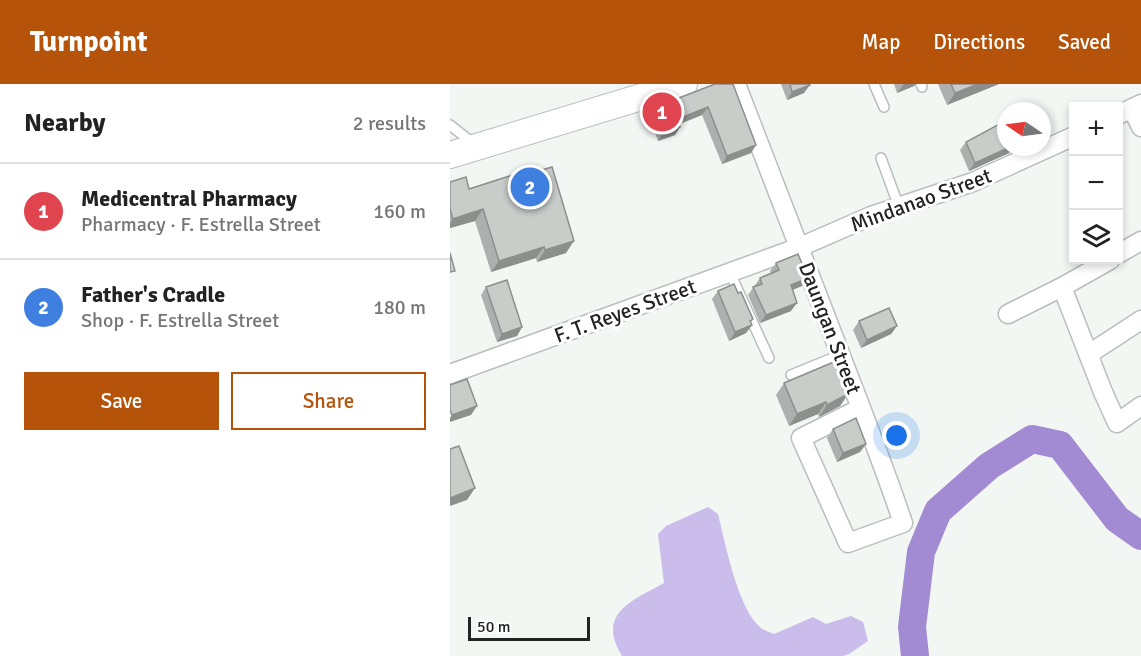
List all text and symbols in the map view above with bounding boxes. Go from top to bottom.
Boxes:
text: Turnpoint [30,25,147,59]
text: Map [862,29,900,55]
text: Directions [933,29,1025,55]
text: Saved [1058,29,1111,55]
pin: 1 [642,90,682,135]
north arrow [997,102,1051,156]
map controls [1069,102,1123,264]
button: + [1069,102,1123,156]
text: Nearby [24,107,105,139]
text: 2 results [353,111,426,136]
button: − [1069,156,1123,210]
street label: Mindanao Street [847,162,995,238]
pin: 2 [510,164,550,210]
text: Medicentral Pharmacy [81,185,297,212]
text: 1 [38,199,49,224]
text: 160 m [373,199,426,224]
button: layers [1069,210,1123,264]
text: Pharmacy · F. Estrella Street [81,212,321,237]
street label: Daungan Street [793,258,867,398]
street label: F. T. Reyes Street [551,273,699,349]
text: Father's Cradle [81,281,225,308]
text: 2 [38,295,49,320]
text: 180 m [373,295,426,320]
text: Shop · F. Estrella Street [81,308,279,333]
button: Save [24,372,219,430]
button: Share [231,372,426,430]
your location [882,421,911,450]
scale bar [468,614,590,642]
text: 50 m [477,617,511,637]

